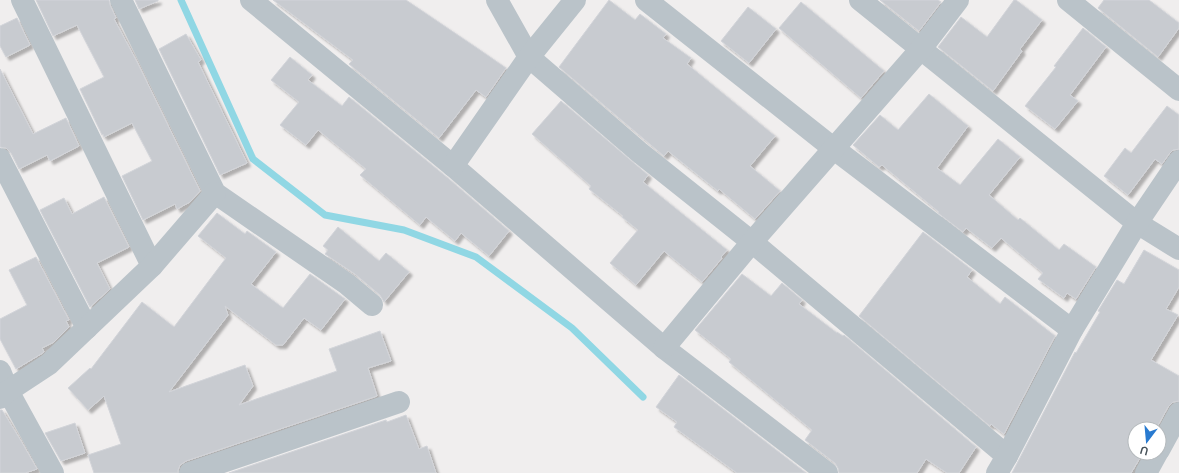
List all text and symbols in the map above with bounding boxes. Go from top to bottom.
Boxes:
north arrow [1127,421,1167,461]
text: U [1138,444,1150,458]

